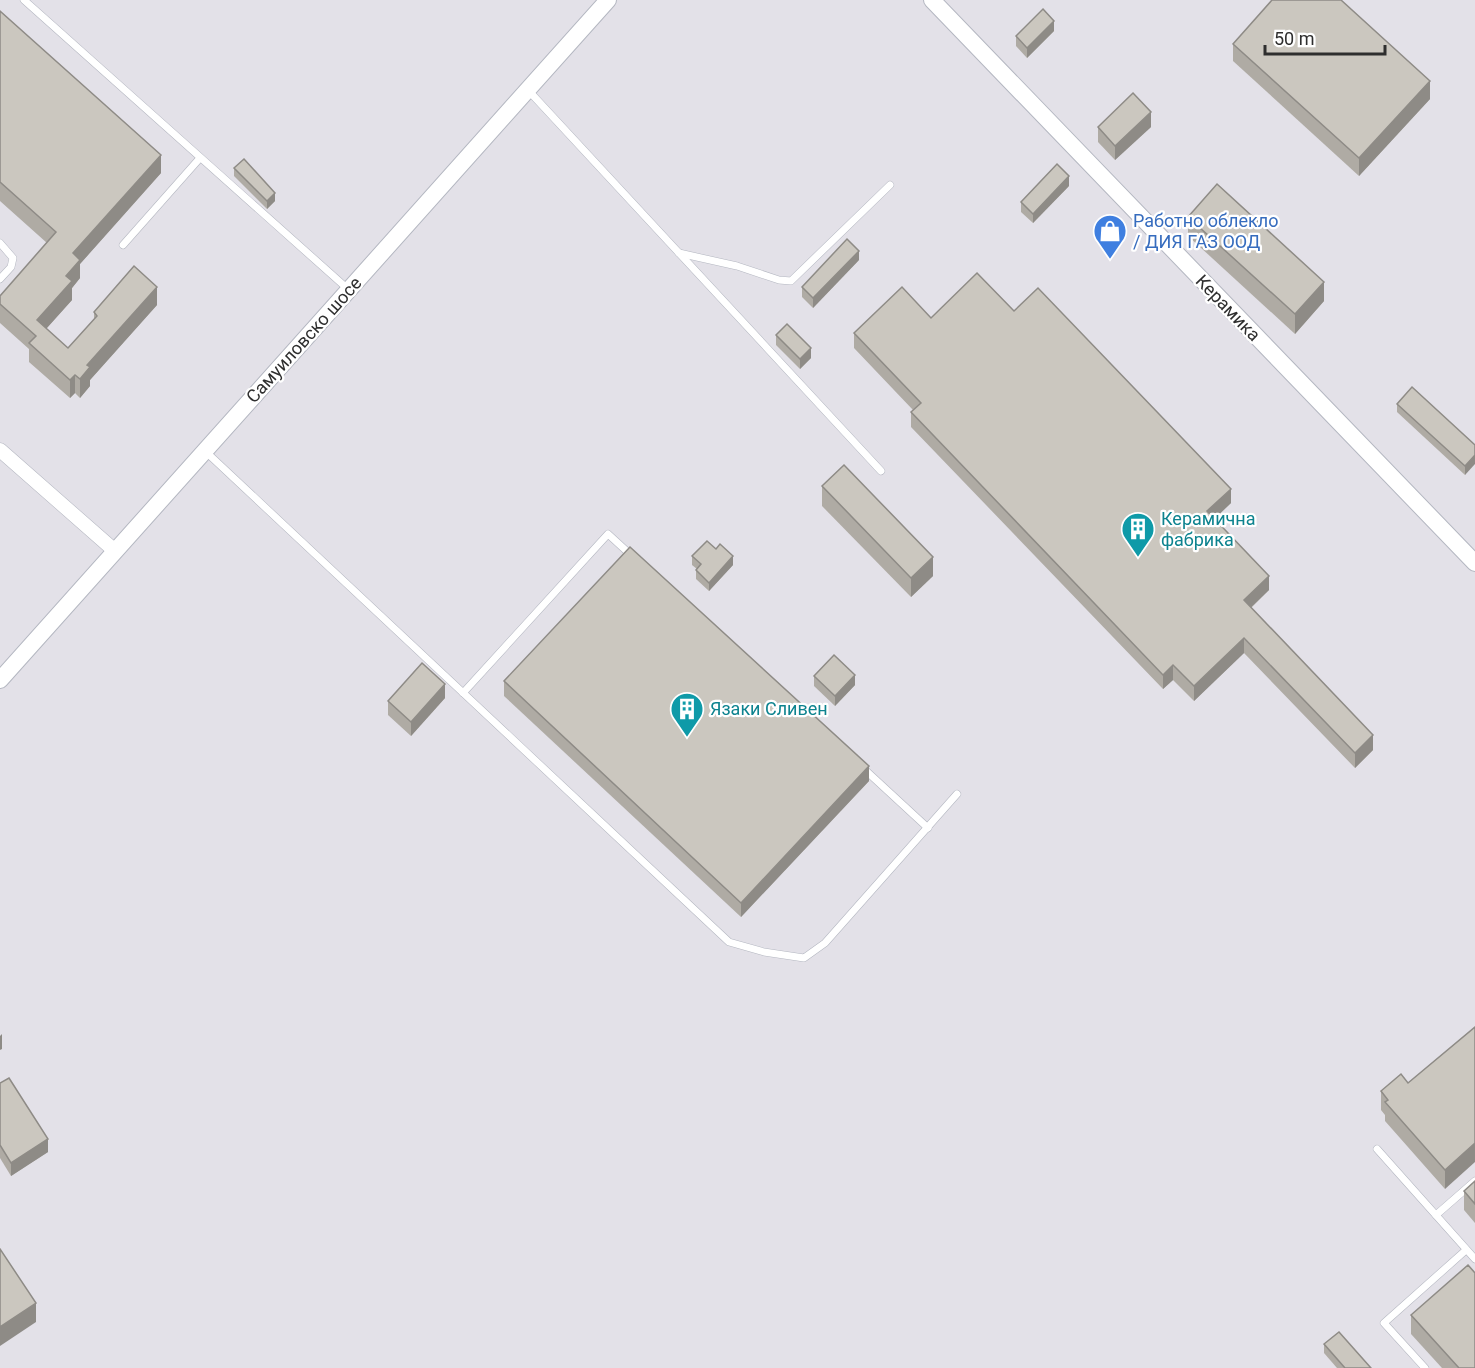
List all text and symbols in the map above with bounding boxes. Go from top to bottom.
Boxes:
scale bar [1265,18,1385,56]
text: 50 m [1274,28,1314,49]
place label: Работно облекло / ДИЯ ГАЗ ООД [1133,210,1278,252]
shop icon: Работно облекло / ДИЯ ГАЗ ООД [1092,213,1128,260]
street label: Керамика [1192,270,1265,345]
street label: Самуиловско шосе [242,272,366,407]
place label: Керамична фабрика [1161,508,1255,550]
building icon: Керамична фабрика [1120,511,1156,558]
building icon: Язаки Сливен [669,691,705,738]
place label: Язаки Сливен [710,698,828,719]

